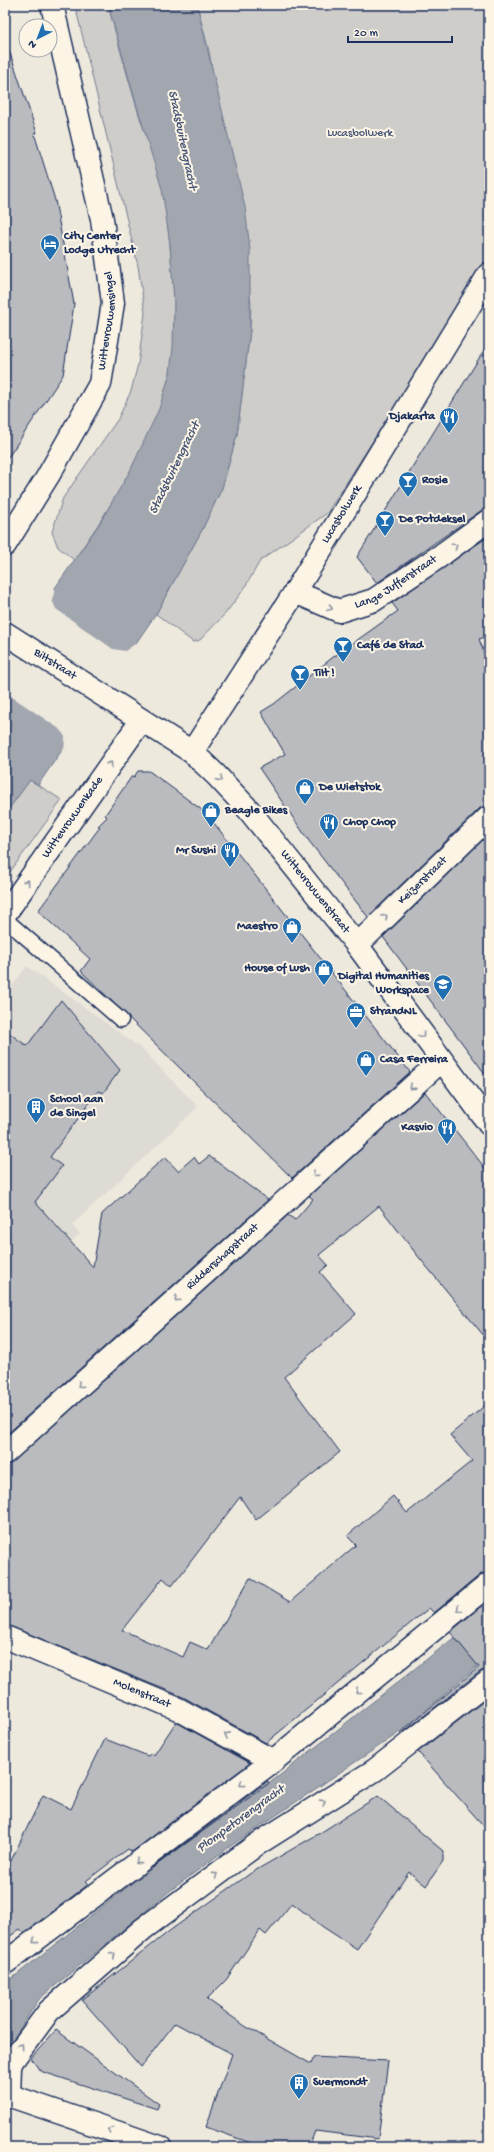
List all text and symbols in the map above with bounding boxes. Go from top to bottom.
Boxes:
north arrow [18,18,58,58]
scale bar [348,18,452,44]
text: 20 m [354,27,379,41]
text: N [26,37,39,51]
water label: Stadsbuitengracht [164,89,200,194]
park label: Lucasbolwerk [327,127,394,141]
place label: City Center Lodge Utrecht [63,230,136,258]
hotel icon: City Center Lodge Utrecht [39,233,61,261]
street label: Wittevrouwensingel [95,270,120,371]
restaurant icon: Djakarta [438,406,460,434]
place label: Djakarta [388,410,436,424]
water label: Stadsbuitengracht [146,417,205,517]
bar icon: Rosie [397,470,419,498]
place label: Rosie [421,474,449,488]
street label: Lucasbolwerk [319,482,366,546]
bar icon: De Potdeksel [374,509,396,537]
place label: De Potdeksel [398,513,466,527]
one-way arrow [451,544,458,551]
street label: Lange Jufferstraat [353,552,441,613]
one-way arrow [327,603,334,611]
bar icon: Café de Stad [332,635,354,663]
place label: Café de Stad [356,639,425,653]
street label: Biltstraat [30,645,80,684]
bar icon: Tilt ! [289,663,311,691]
place label: Tilt ! [313,667,335,681]
one-way arrow [105,762,112,769]
street label: Wittevrouwenkade [39,773,107,861]
one-way arrow [215,774,223,782]
shop icon: De Wietstok [294,777,316,805]
place label: De Wietstok [318,781,382,795]
shop icon: Beagle Bikes [200,800,222,828]
place label: Beagle Bikes [224,804,288,818]
restaurant icon: Chop Chop [318,812,340,840]
place label: Chop Chop [342,816,396,830]
restaurant icon: Mr Sushi [219,840,241,868]
place label: Mr Sushi [176,844,216,858]
street label: Wittevrouwenstraat [277,847,353,938]
street label: Keizerstraat [396,853,451,908]
one-way arrow [22,880,29,887]
one-way arrow [380,915,388,922]
shop icon: Maestro [281,916,303,944]
place label: Maestro [237,920,279,934]
shop icon: House of Lush [313,958,335,986]
place label: House of Lush [244,962,311,976]
place label: Digital Humanities Workspace [337,970,430,998]
school or university icon: Digital Humanities Workspace [432,973,454,1001]
office icon: StrandNL [345,1001,367,1029]
place label: StrandNL [370,1005,418,1019]
one-way arrow [417,1030,424,1037]
shop icon: Casa Ferreira [355,1049,377,1077]
place label: Casa Ferreira [379,1053,449,1067]
one-way arrow [409,1083,417,1090]
place label: School aan de Singel [50,1093,103,1121]
building icon: School aan de Singel [25,1096,47,1124]
restaurant icon: Kasvio [436,1117,458,1145]
place label: Kasvio [400,1121,434,1135]
one-way arrow [313,1170,320,1177]
street label: Ridderschapstraat [184,1220,263,1293]
one-way arrow [174,1294,182,1301]
one-way arrow [77,1381,85,1388]
one-way arrow [456,1604,463,1611]
street label: Molenstraat [111,1676,173,1712]
one-way arrow [356,1687,363,1694]
one-way arrow [223,1733,231,1740]
one-way arrow [240,1779,247,1786]
water label: Plompetorengracht [194,1781,290,1856]
one-way arrow [319,1800,326,1807]
one-way arrow [136,1858,143,1865]
one-way arrow [211,1873,218,1880]
one-way arrow [32,1936,39,1943]
one-way arrow [108,1952,116,1959]
one-way arrow [16,2043,24,2050]
building icon: Suermondt [288,2072,310,2100]
place label: Suermondt [313,2076,368,2090]
one-way arrow [107,2126,114,2135]

